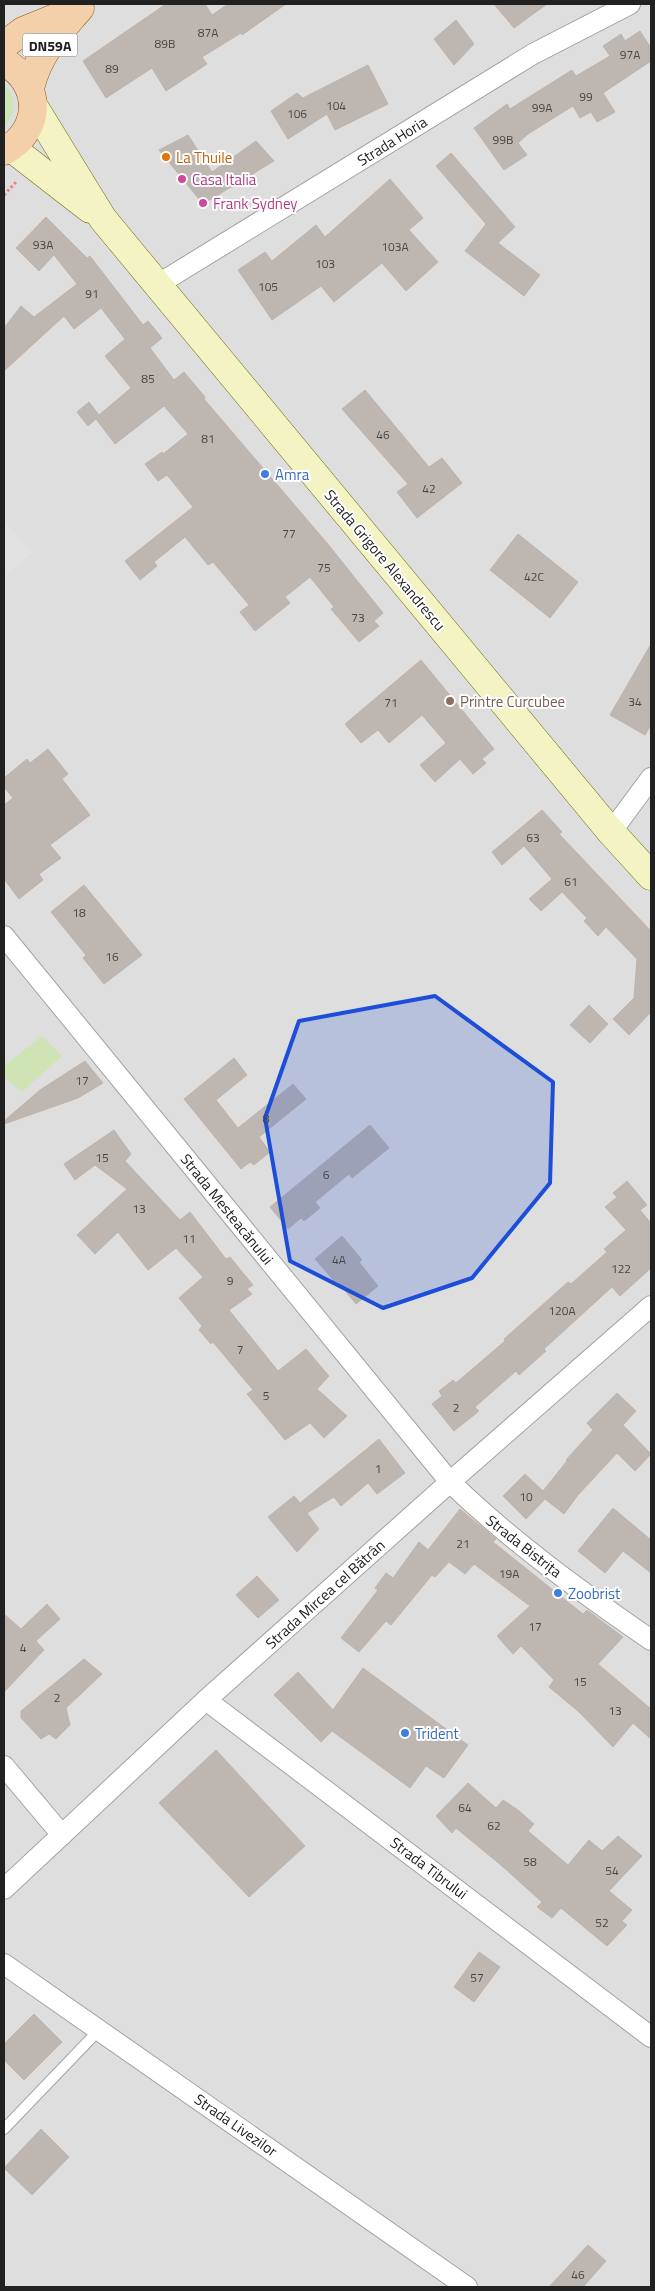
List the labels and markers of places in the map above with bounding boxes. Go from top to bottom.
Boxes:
place label: La Thuile [176,146,232,169]
marker: La Thuile [160,151,172,163]
place label: Casa Italia [192,168,257,191]
marker: Casa Italia [176,173,188,185]
place label: Frank Sydney [213,192,298,215]
marker: Frank Sydney [197,197,209,209]
place label: Amra [275,463,310,486]
marker: Amra [259,468,271,480]
place label: Printre Curcubee [460,690,565,713]
marker: Printre Curcubee [444,695,456,707]
place label: Zoobrist [568,1582,621,1605]
marker: Zoobrist [552,1587,564,1599]
place label: Trident [415,1722,460,1745]
marker: Trident [399,1727,411,1739]

